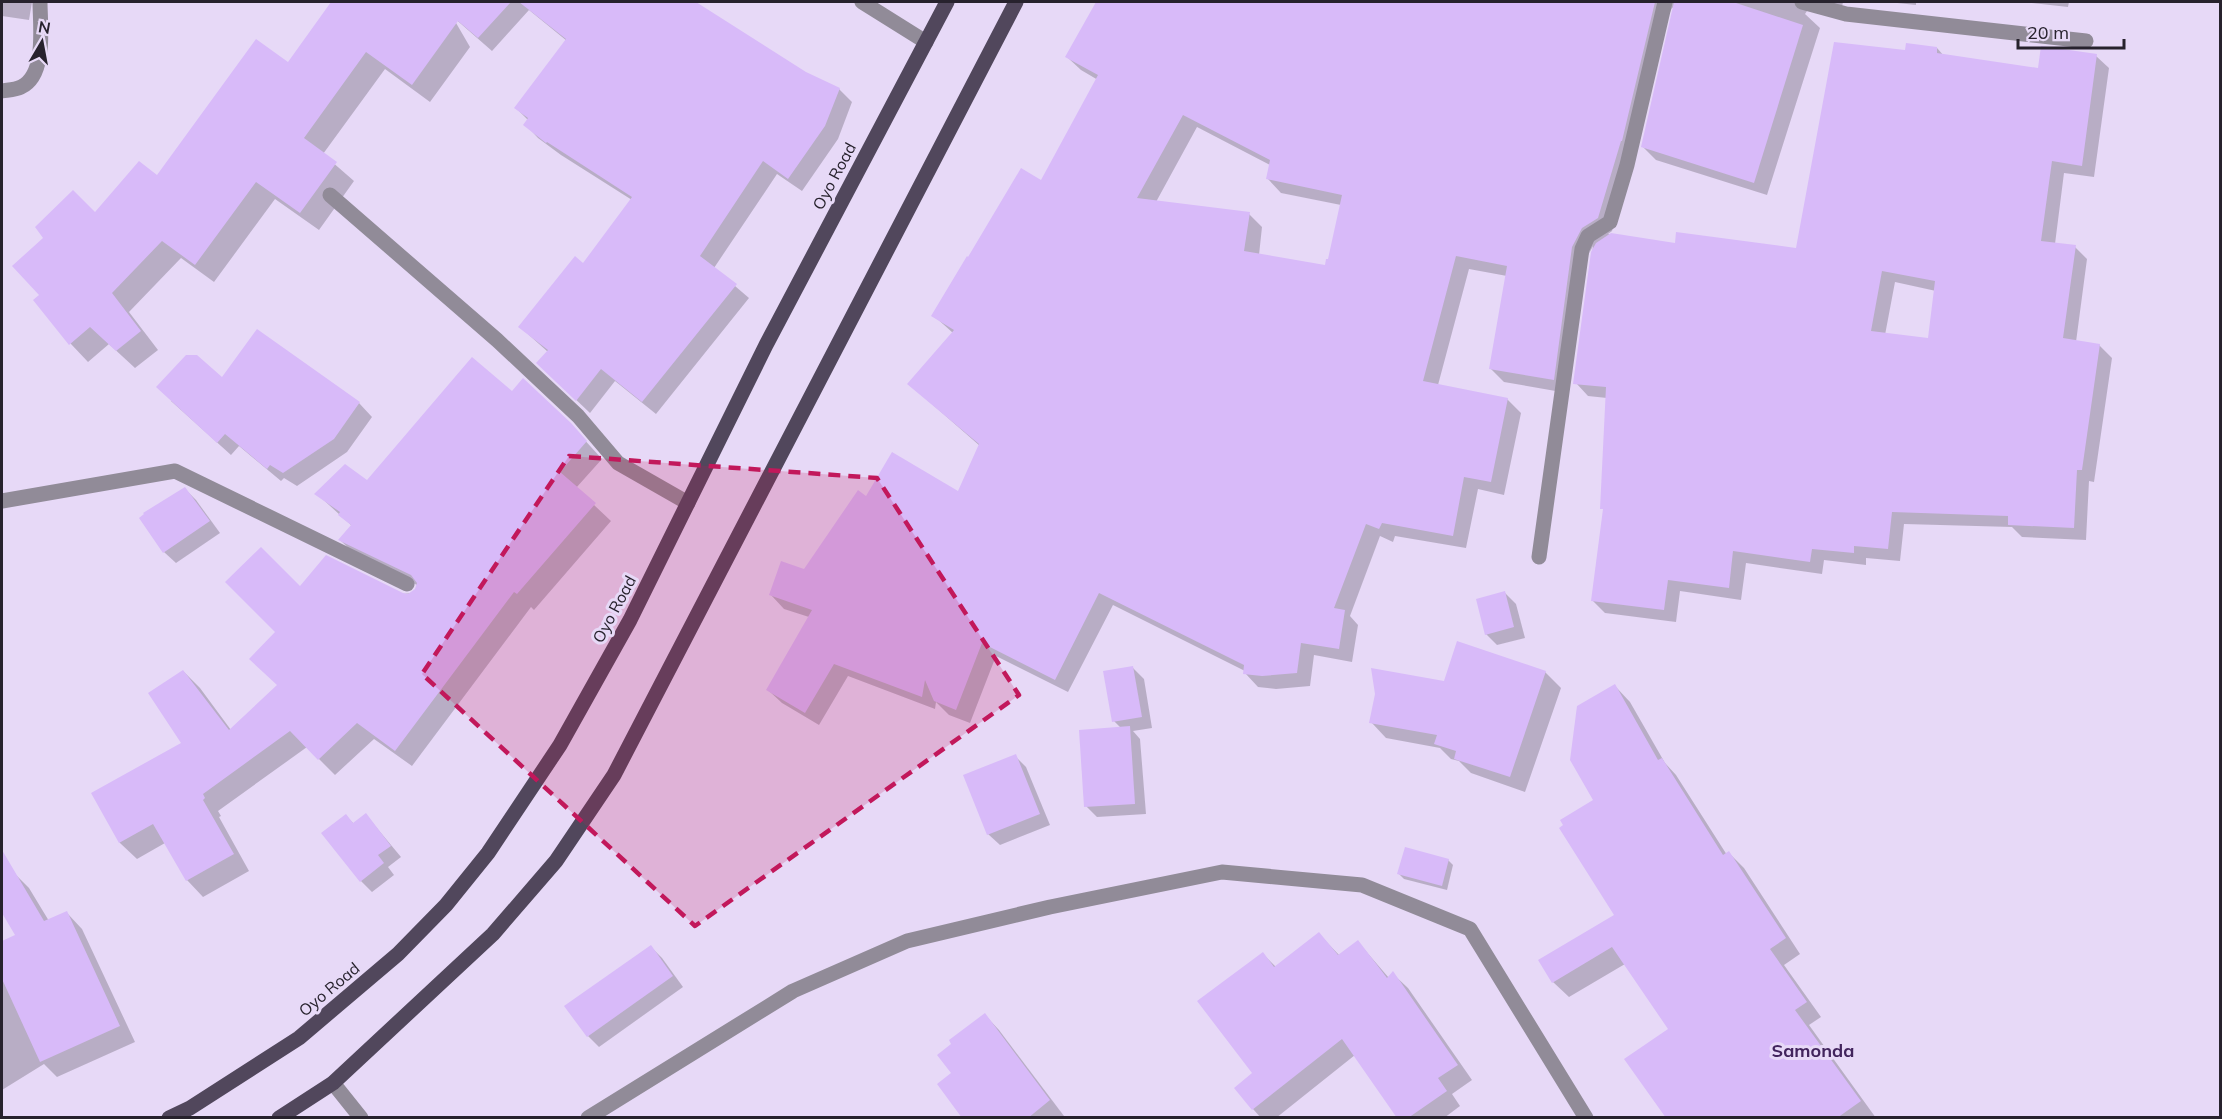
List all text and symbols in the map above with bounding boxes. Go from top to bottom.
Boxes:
north arrow [12,12,72,72]
scale bar [2018,12,2124,50]
text: N [37,16,52,38]
text: 20 m [2027,21,2069,44]
street label: Oyo Road [808,139,860,213]
street label: Oyo Road [588,572,640,646]
street label: Oyo Road [295,958,363,1020]
district label: Samonda [1772,1039,1854,1062]

